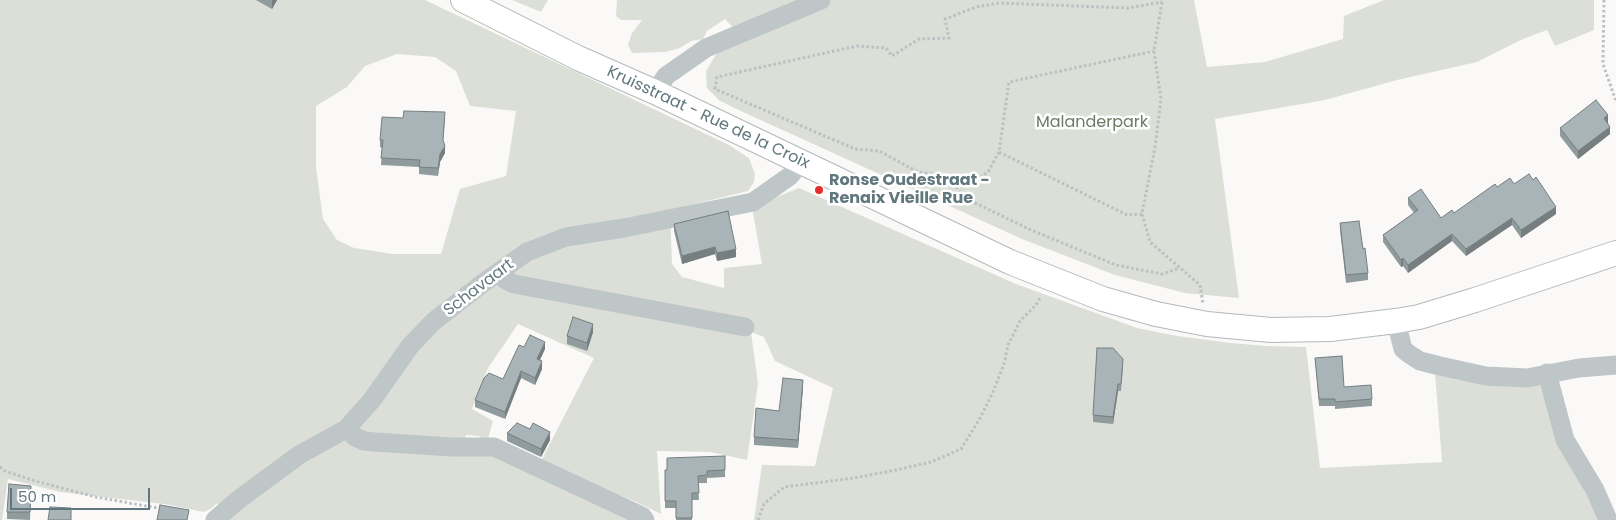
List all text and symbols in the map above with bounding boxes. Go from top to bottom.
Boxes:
street label: Kruisstraat - Rue de la Croix [604,63,812,173]
park label: Malanderpark [1036,113,1148,133]
place label: Ronse Oudestraat - Renaix Vieille Rue [829,171,990,209]
marker: Ronse Oudestraat - Renaix Vieille Rue [813,184,825,196]
street label: Schavaart [440,255,518,321]
scale bar [12,478,152,510]
text: 50 m [18,486,56,507]

